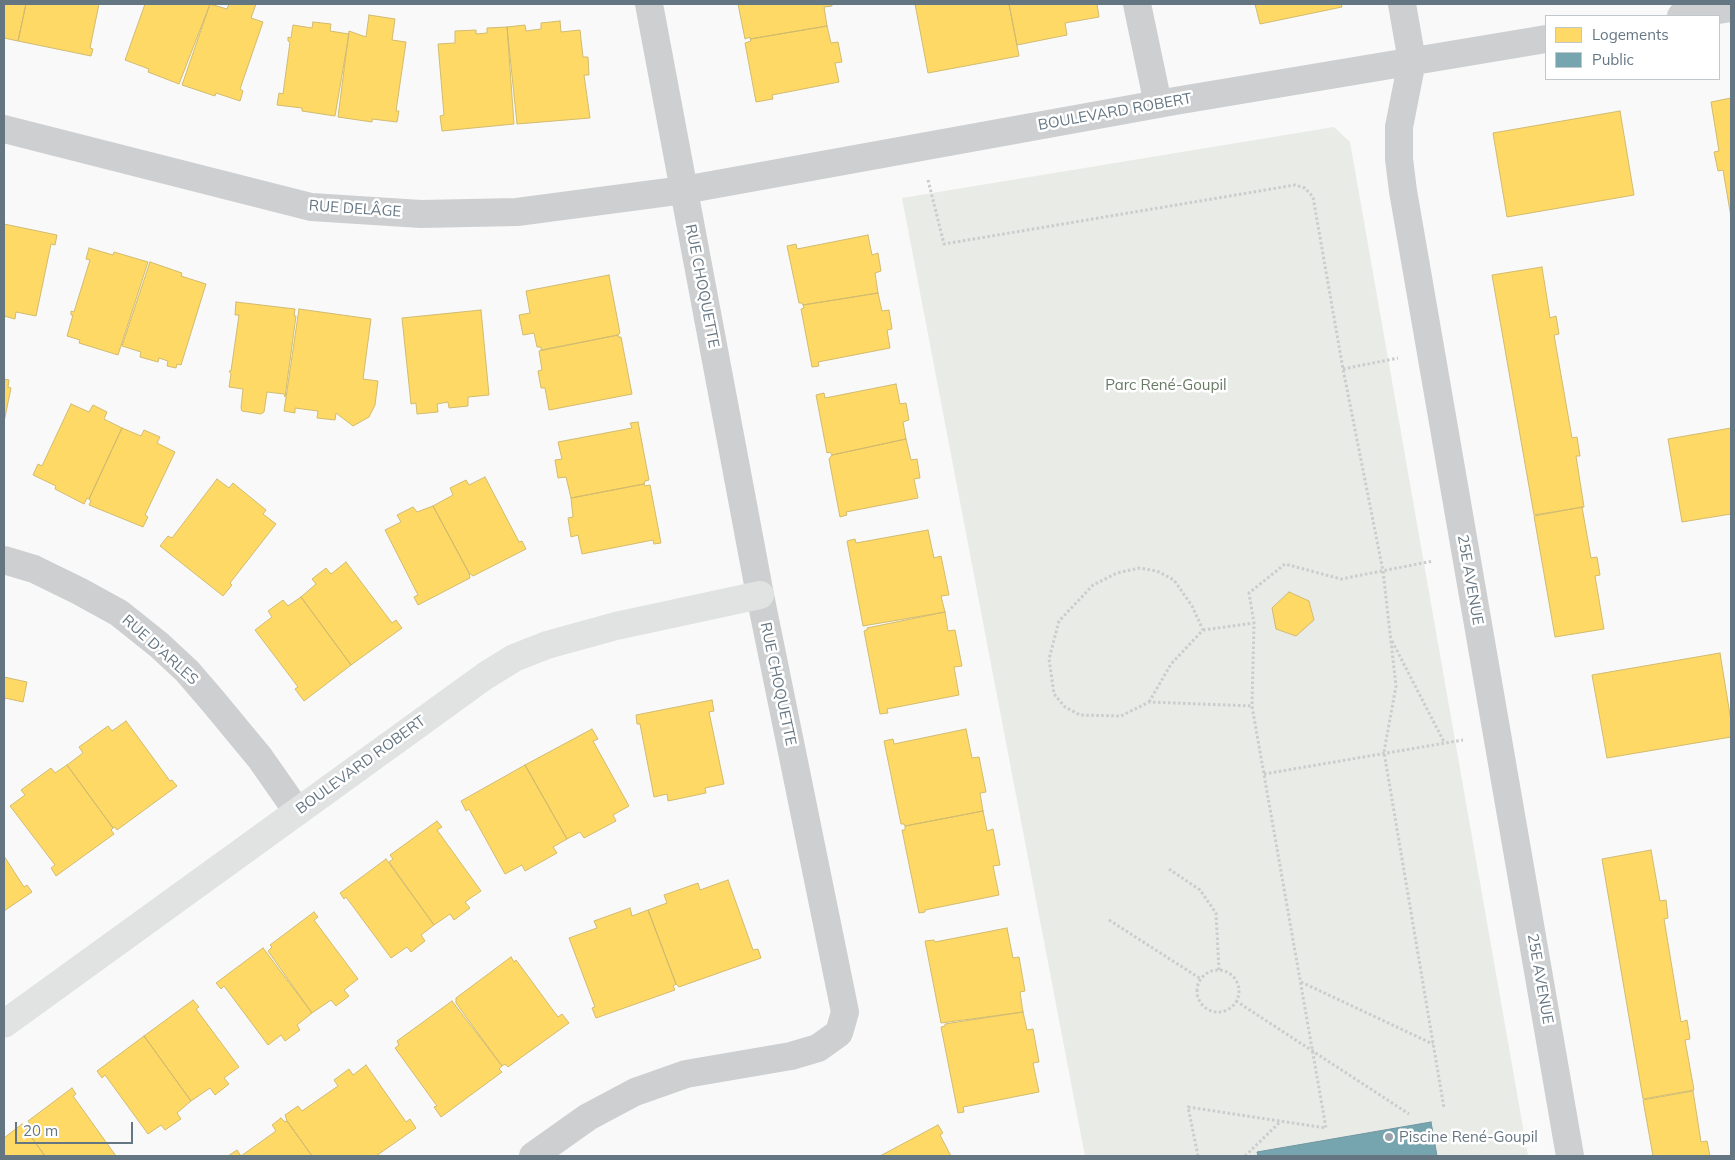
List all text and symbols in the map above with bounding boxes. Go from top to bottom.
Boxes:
legend [1545,15,1720,80]
text: Logements [1592,25,1669,44]
text: Public [1592,50,1634,69]
street label: BOULEVARD ROBERT [1037,90,1193,134]
street label: RUE DELÂGE [308,197,402,221]
street label: RUE CHOQUETTE [681,223,723,349]
park label: Parc René-Goupil [1105,376,1227,394]
street label: 25E AVENUE [1453,534,1487,626]
street label: RUE D'ARLES [118,611,202,689]
street label: RUE CHOQUETTE [756,621,800,747]
street label: BOULEVARD ROBERT [293,712,429,818]
street label: 25E AVENUE [1523,933,1557,1025]
scale bar [18,1112,135,1144]
text: 20 m [23,1121,58,1140]
place label: Piscine René-Goupil [1399,1128,1538,1146]
marker: Piscine René-Goupil [1383,1131,1395,1143]

